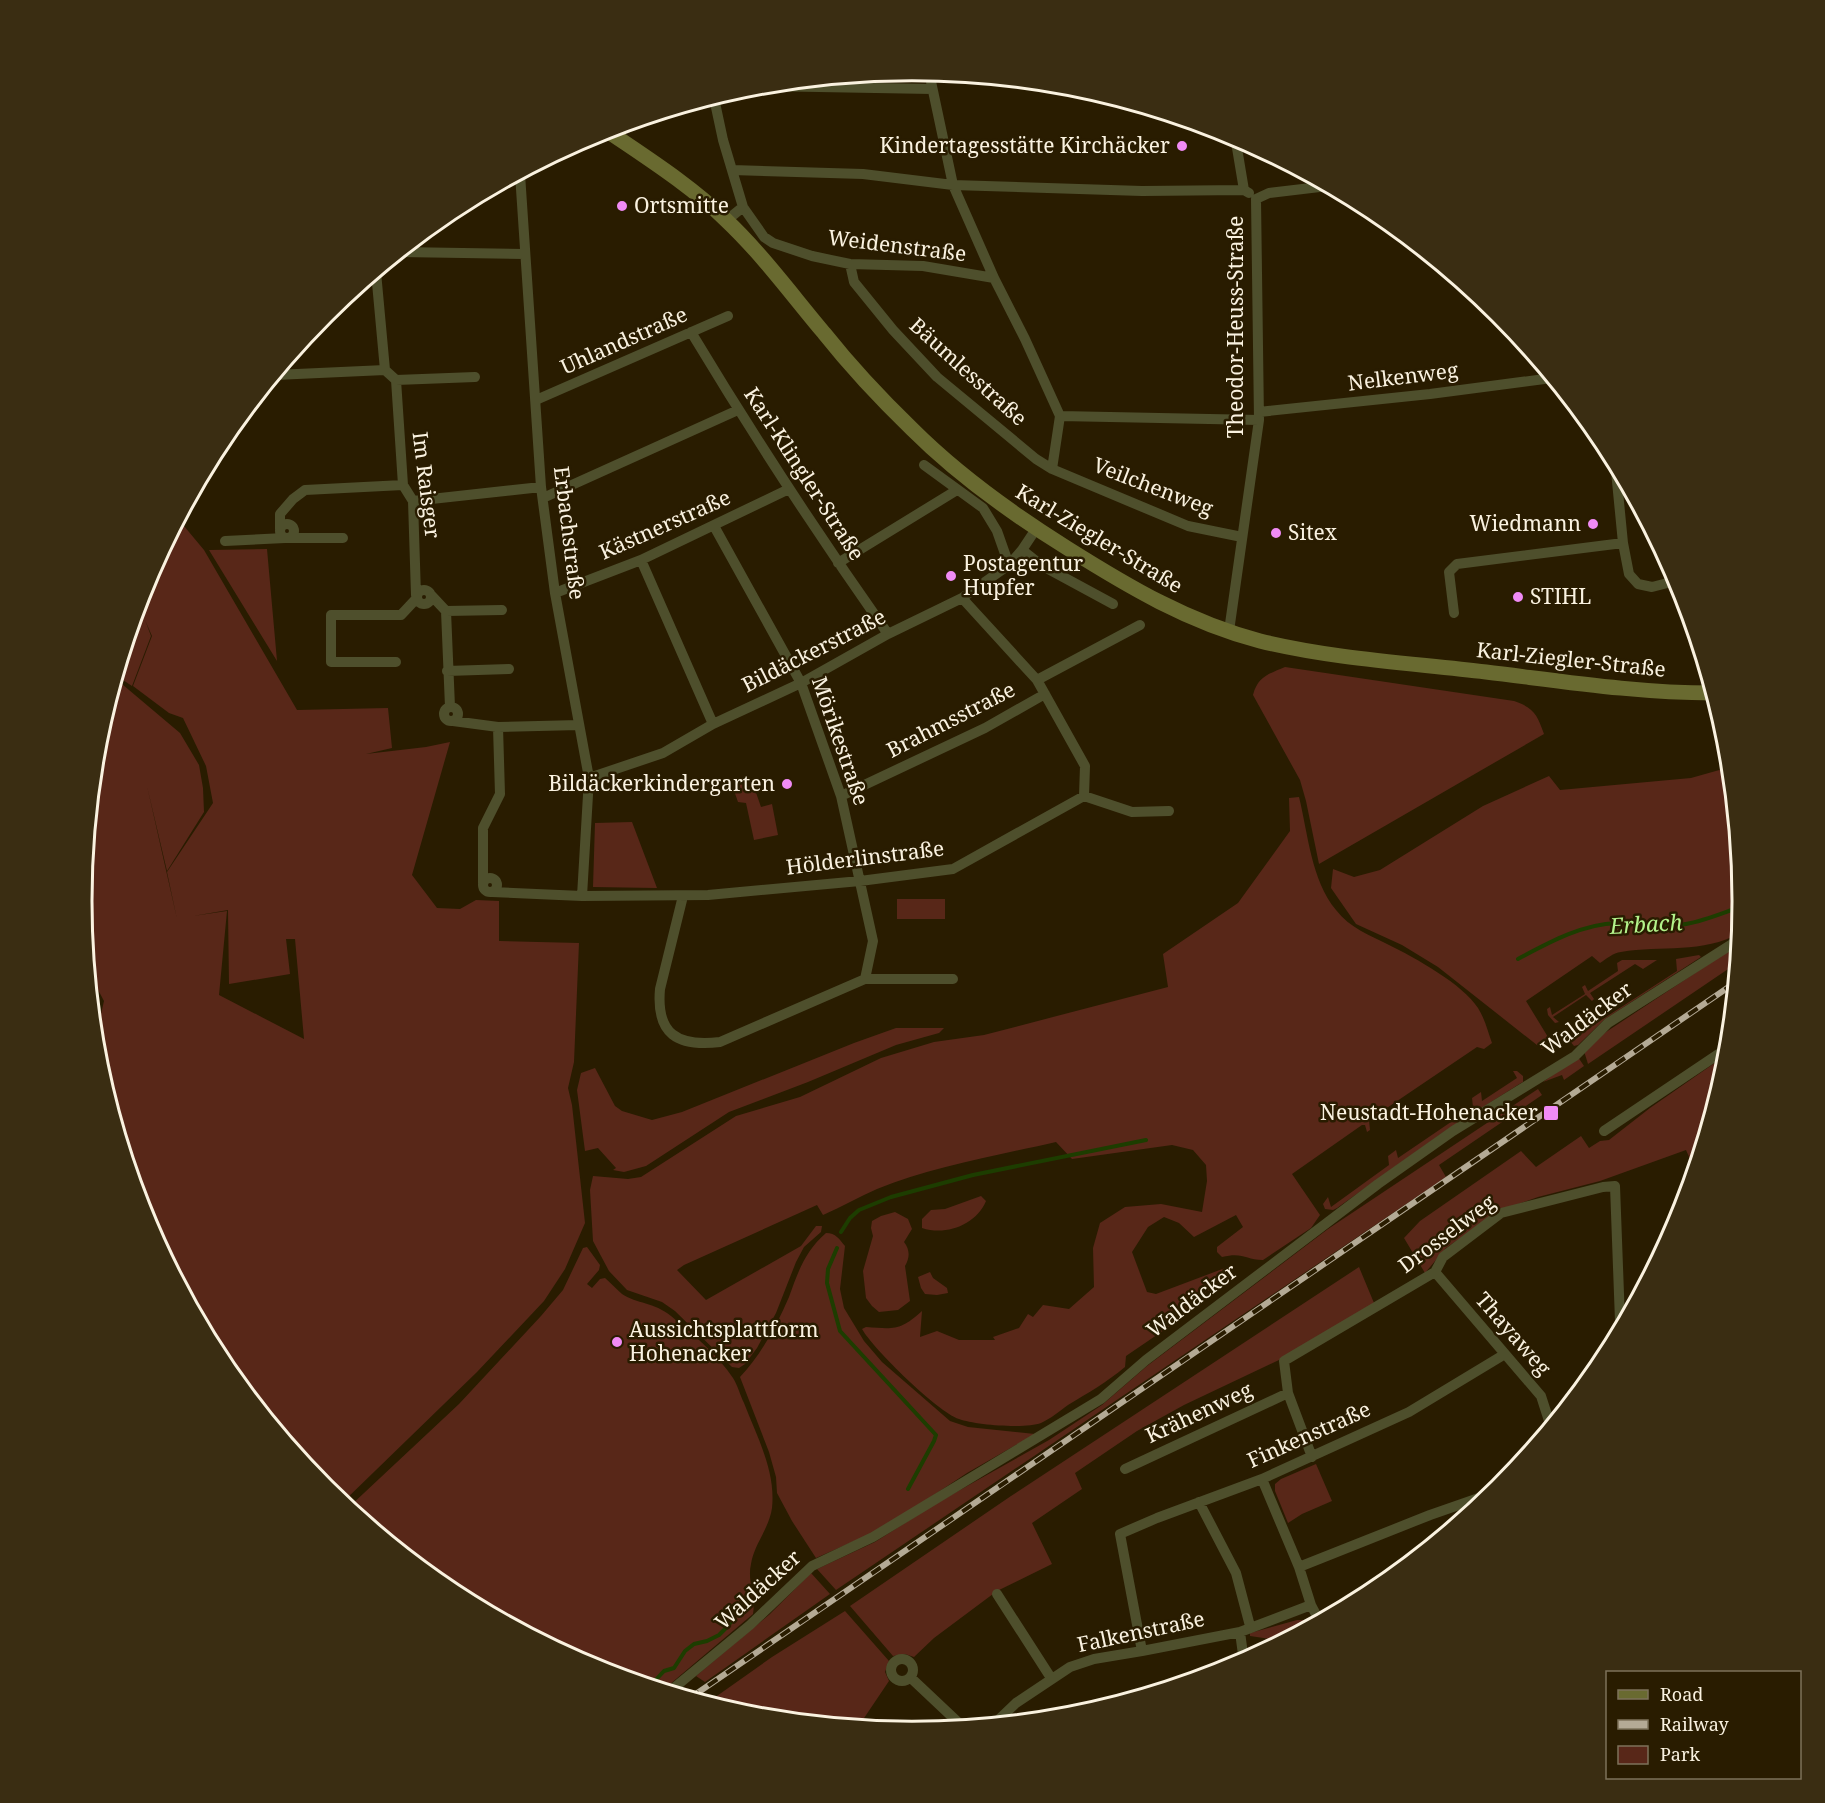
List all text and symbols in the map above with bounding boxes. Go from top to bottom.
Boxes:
place label: Kindertagesstätte Kirchäcker [880,131,1170,159]
marker: Kindertagesstätte Kirchäcker [1175,139,1189,153]
place label: Ortsmitte [634,191,729,219]
marker: Ortsmitte [615,199,629,213]
street label: Theodor-Heuss-Straße [1221,216,1249,438]
street label: Weidenstraße [826,223,968,267]
street label: Uhlandstraße [556,300,691,381]
street label: Bäumlesstraße [904,311,1033,431]
street label: Nelkenweg [1346,355,1460,397]
street label: Karl-Klingler-Straße [738,381,871,565]
street label: Im Raisger [407,430,447,540]
street label: Veilchenweg [1089,450,1218,522]
street label: Erbachstraße [548,465,592,601]
street label: Karl-Ziegler-Straße [1011,477,1188,599]
street label: Kästnerstraße [594,483,735,566]
place label: Wiedmann [1469,509,1581,537]
marker: Wiedmann [1586,517,1600,531]
place label: Sitex [1288,518,1338,546]
marker: Sitex [1269,526,1283,540]
place label: Postagentur Hupfer [963,549,1083,601]
marker: Postagentur Hupfer [944,569,958,583]
place label: STIHL [1530,582,1591,610]
marker: STIHL [1511,590,1525,604]
street label: Bildäckerstraße [737,602,890,698]
street label: Karl-Ziegler-Straße [1475,635,1667,683]
street label: Mörikestraße [806,673,876,809]
street label: Brahmsstraße [882,675,1020,764]
place label: Bildäckerkindergarten [548,769,775,797]
marker: Bildäckerkindergarten [780,777,794,791]
street label: Hölderlinstraße [784,833,946,881]
water label: Erbach [1608,906,1683,940]
street label: Waldäcker [1535,975,1638,1062]
place label: Neustadt-Hohenacker [1320,1098,1538,1126]
marker: Neustadt-Hohenacker [1542,1104,1560,1122]
street label: Drosselweg [1392,1187,1501,1279]
street label: Waldäcker [1140,1257,1243,1344]
street label: Thayaweg [1470,1286,1558,1382]
place label: Aussichtsplattform Hohenacker [629,1315,819,1367]
marker: Aussichtsplattform Hohenacker [610,1335,624,1349]
street label: Krähenweg [1141,1375,1257,1449]
street label: Finkenstraße [1242,1394,1375,1474]
street label: Waldäcker [708,1543,806,1635]
street label: Falkenstraße [1075,1604,1207,1658]
legend [1606,1671,1801,1779]
text: Road [1660,1682,1703,1706]
text: Railway [1660,1712,1730,1736]
text: Park [1660,1742,1700,1766]

